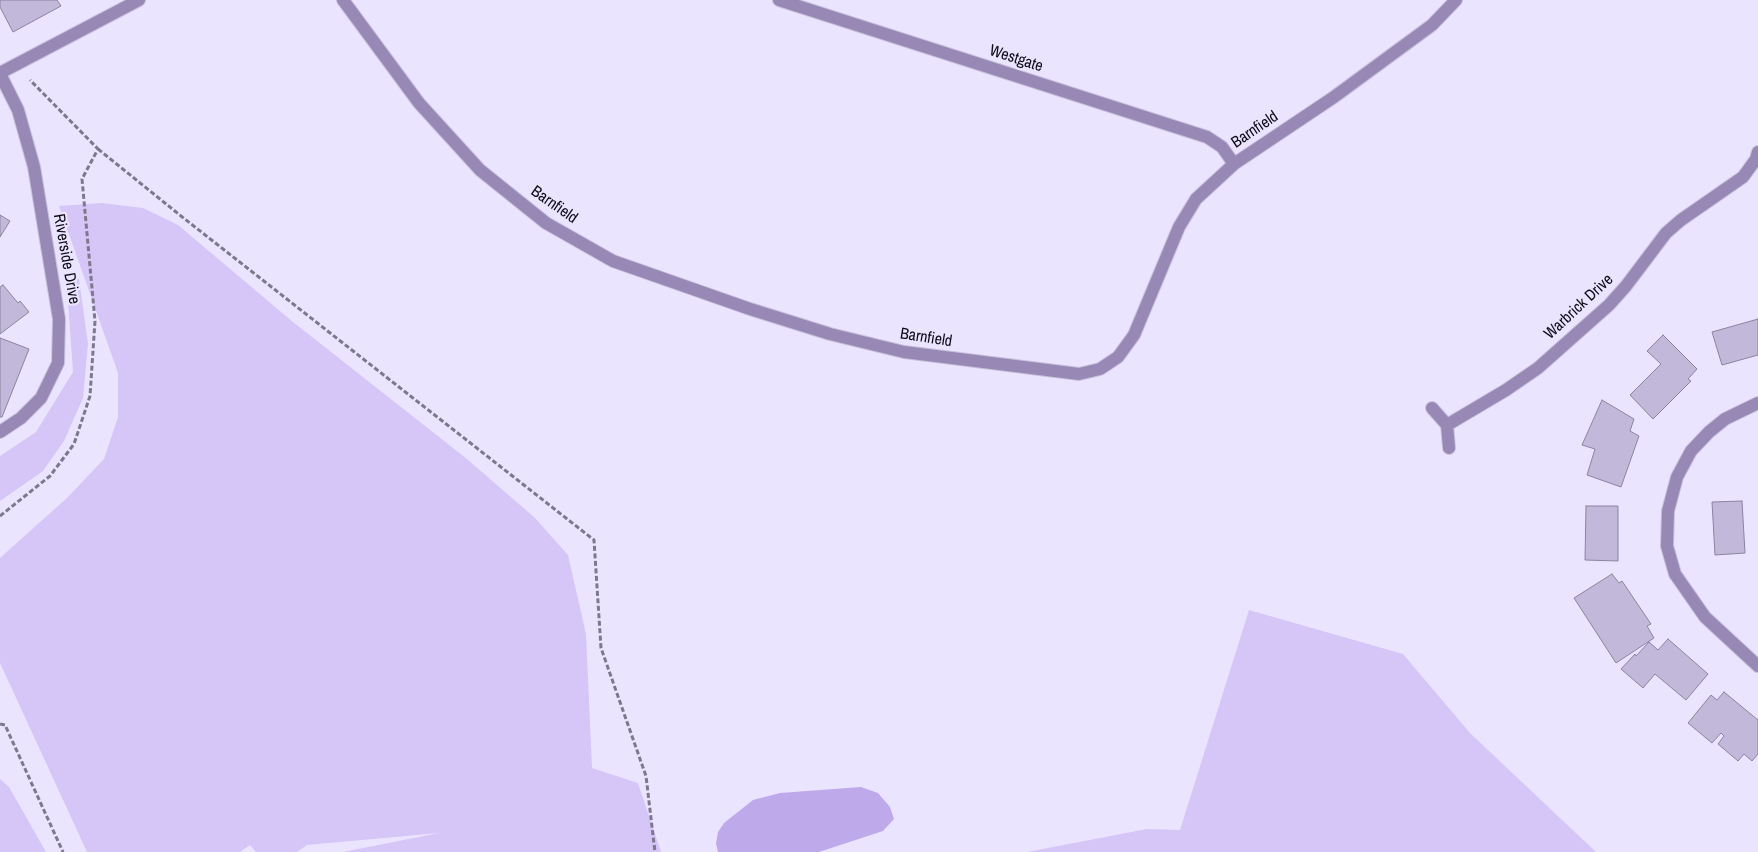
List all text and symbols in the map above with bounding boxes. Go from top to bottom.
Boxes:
street label: Westgate [987,41,1045,77]
street label: Barnfield [1228,107,1282,153]
street label: Barnfield [527,182,581,228]
street label: Riverside Drive [49,212,83,306]
street label: Warbrick Drive [1541,270,1617,344]
street label: Barnfield [899,324,953,352]

